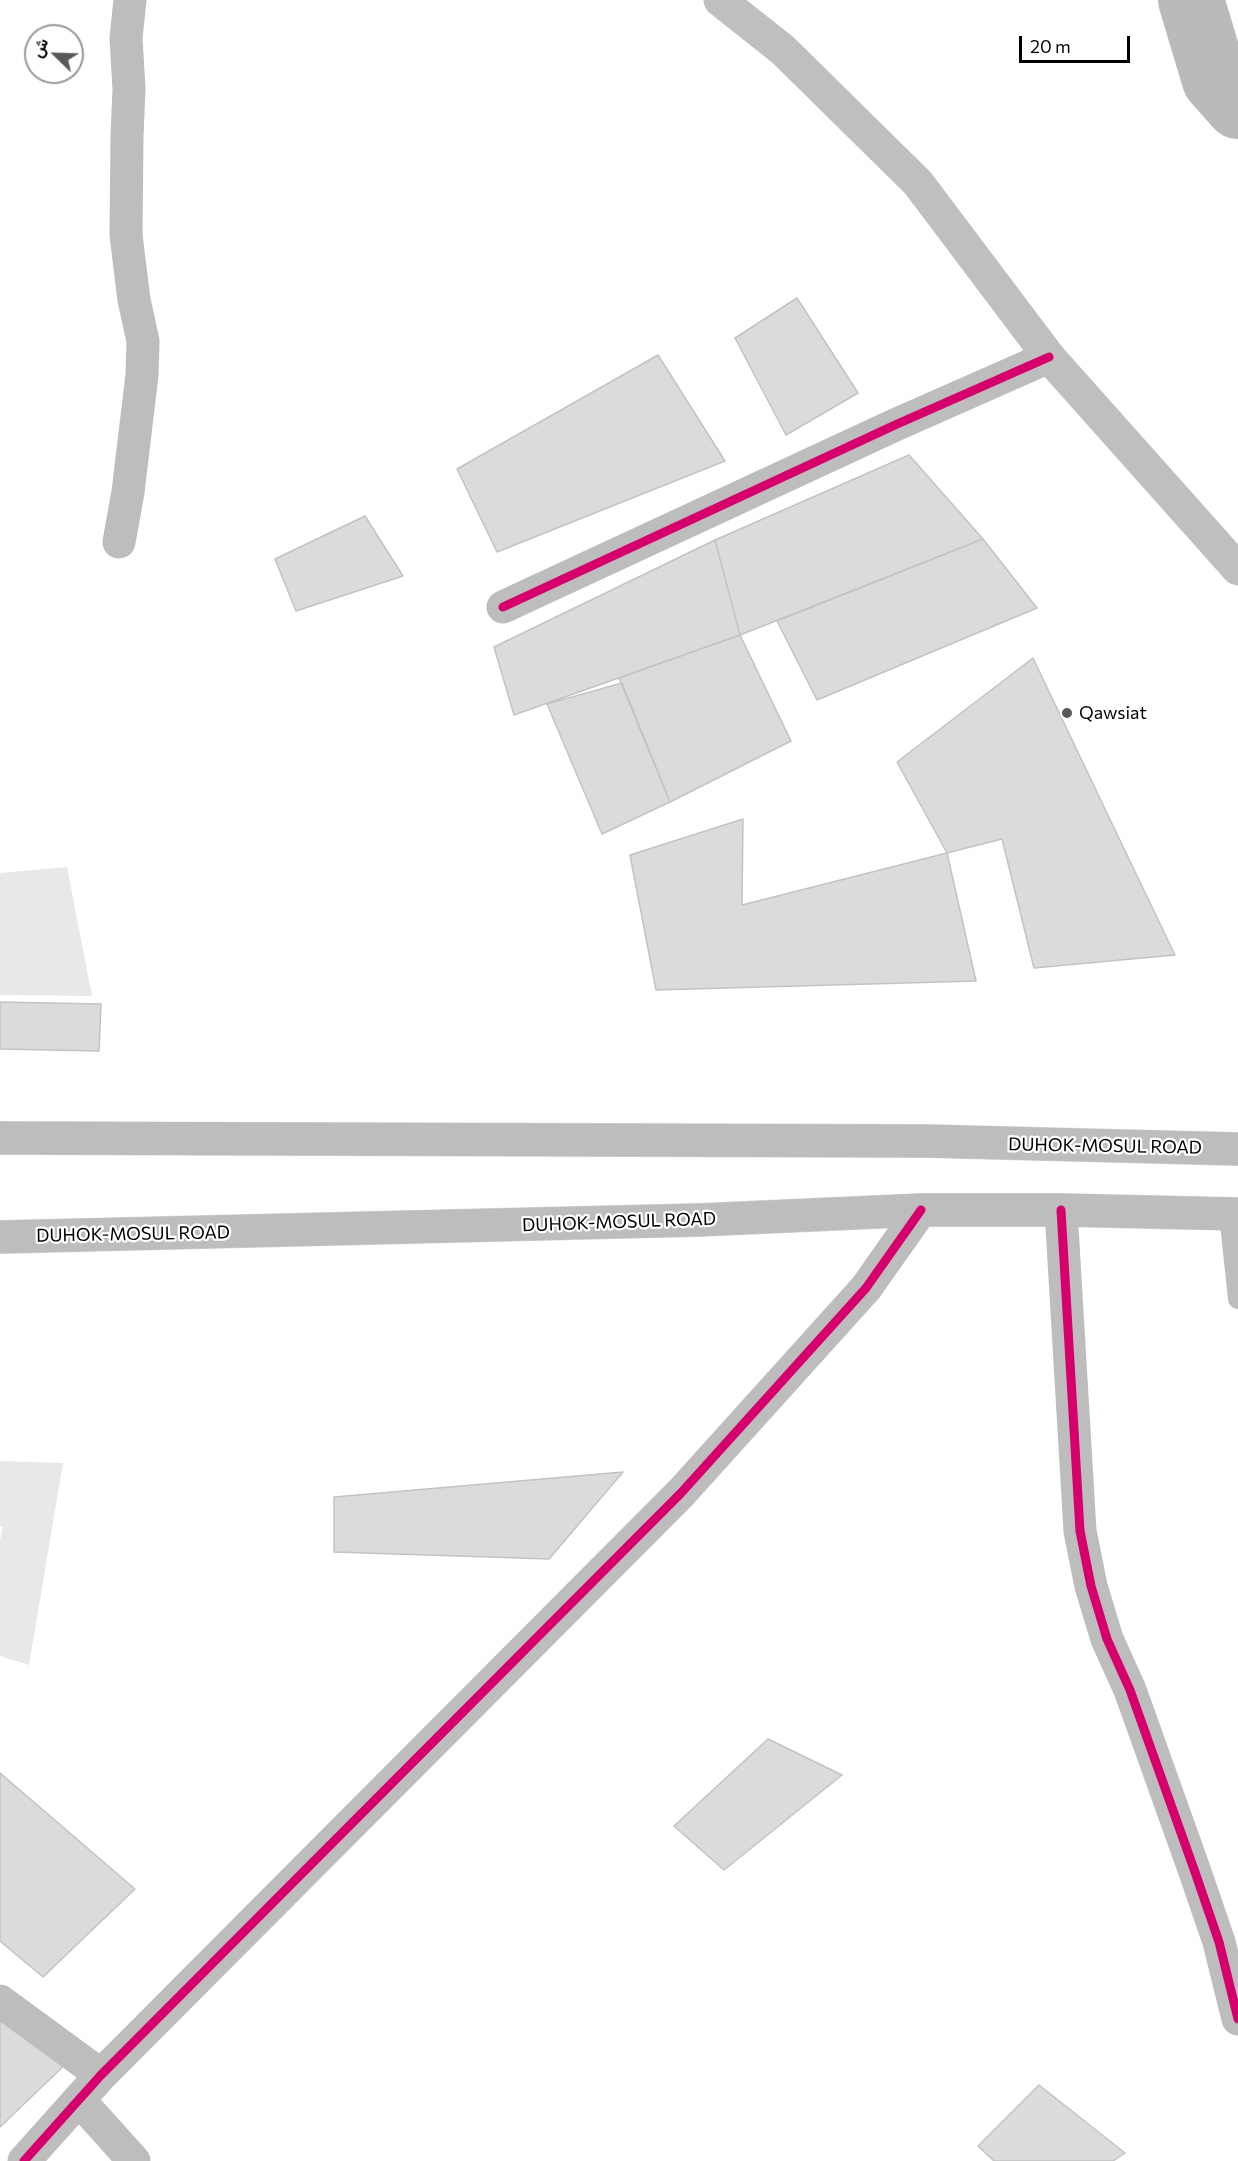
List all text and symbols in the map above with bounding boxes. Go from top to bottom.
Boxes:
north arrow [24,24,84,84]
scale bar [1022,24,1133,62]
text: ش [26,35,51,60]
text: 20 m [1030,35,1071,57]
place label: Qawsiat [1079,702,1147,724]
marker: Qawsiat [1060,706,1074,720]
street label: DUHOK-MOSUL ROAD [1008,1134,1202,1158]
street label: DUHOK-MOSUL ROAD [522,1208,716,1236]
street label: DUHOK-MOSUL ROAD [36,1222,230,1246]

